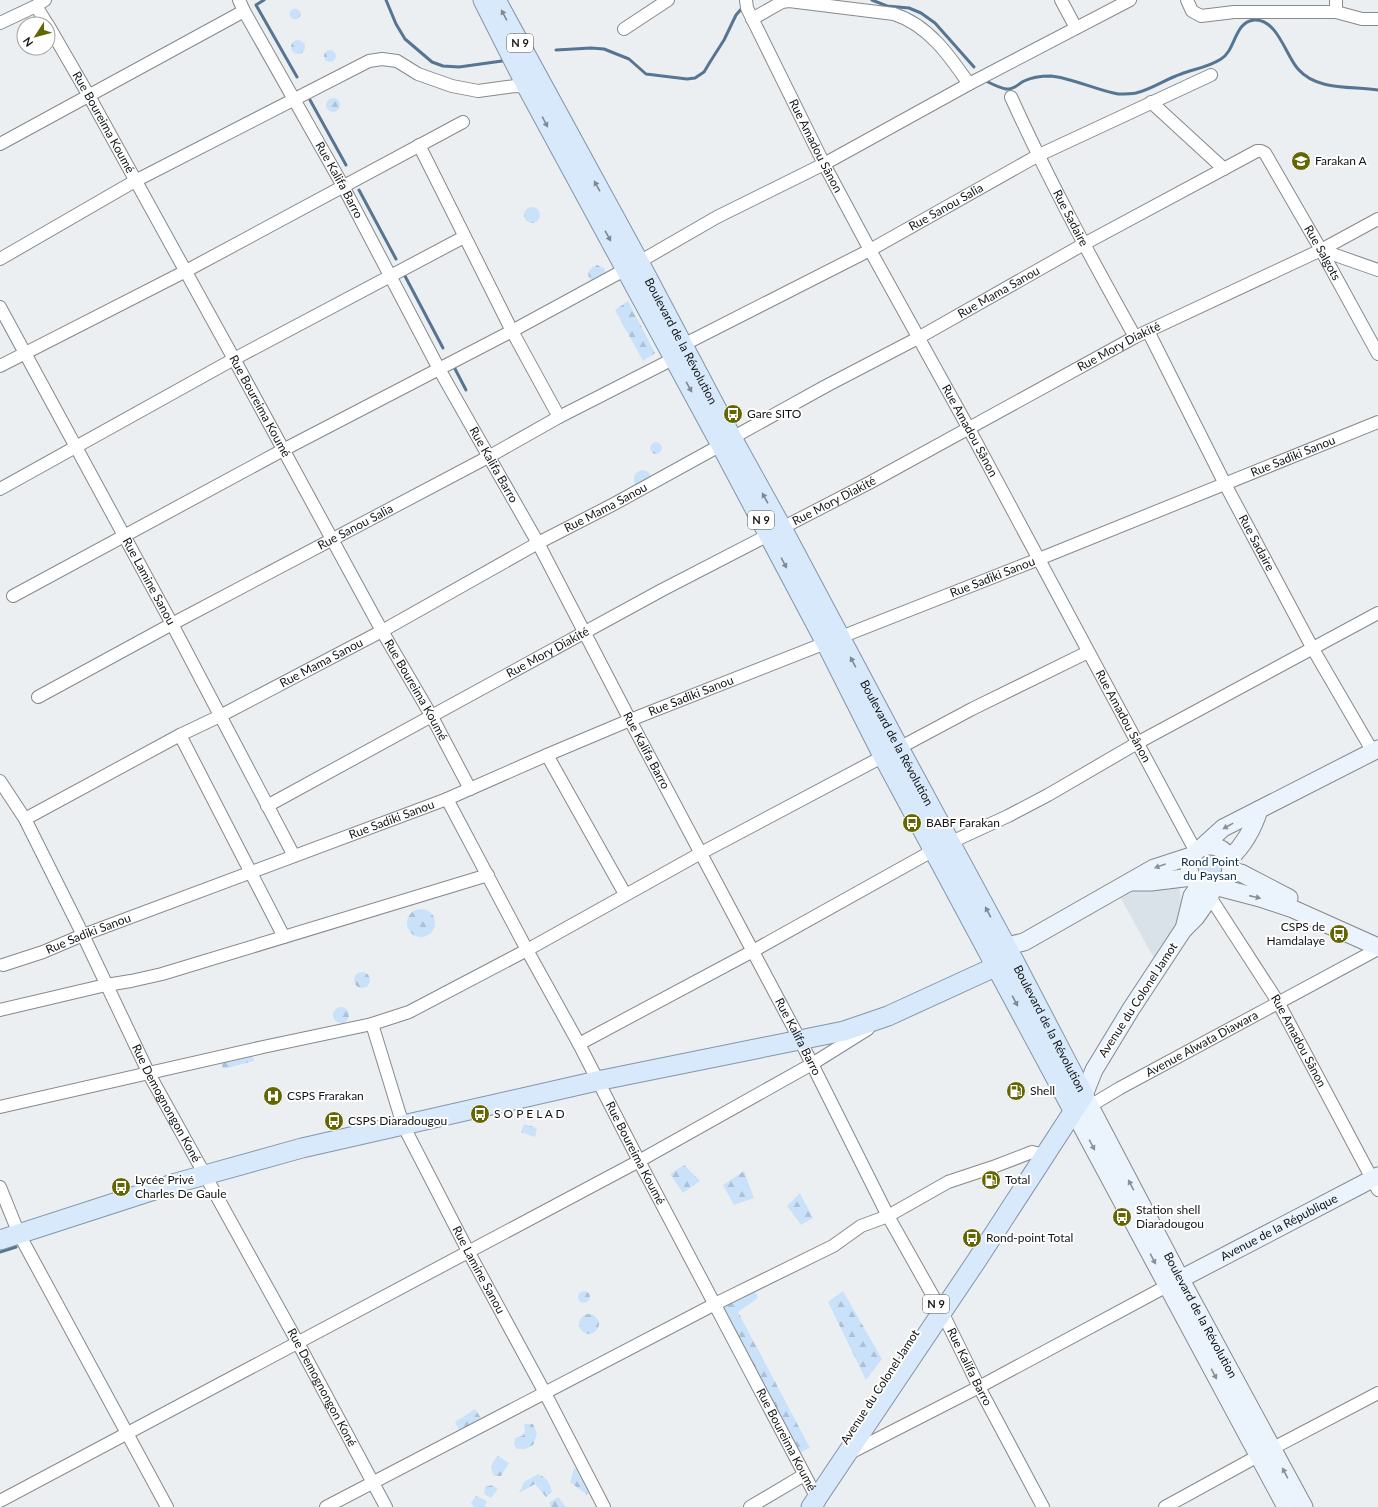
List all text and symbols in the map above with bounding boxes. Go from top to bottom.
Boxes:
one-way arrow [501,9,508,21]
north arrow [16,16,56,56]
road number: N 9 [507,34,533,52]
text: N [20,35,35,49]
street label: Rue Boureima Koumé [69,69,138,176]
street label: Rue Amadou Sânon [786,96,846,195]
one-way arrow [542,116,549,127]
street label: Rue Kalifa Barro [312,139,367,221]
school or university icon: Farakan A [1290,150,1312,172]
place label: Farakan A [1315,153,1368,168]
one-way arrow [594,180,601,192]
street label: Rue Sanou Salia [906,180,986,234]
street label: Rue Sadaire [1050,187,1092,249]
street label: Rue Salgots [1301,222,1344,283]
one-way arrow [604,230,611,241]
street label: Rue Mama Sanou [955,263,1042,321]
street label: Boulevard de la Révolution [642,275,721,407]
street label: Rue Mory Diakité [1074,318,1163,374]
street label: Rue Boureima Koumé [226,352,294,460]
one-way arrow [685,381,692,393]
street label: Rue Amadou Sânon [939,382,1001,479]
bus stop icon: Gare SITO [722,403,744,425]
place label: Gare SITO [747,406,802,421]
street label: Rue Kalifa Barro [466,424,522,505]
street label: Rue Sadiki Sanou [1248,432,1337,480]
street label: Rue Mory Diakité [790,473,878,528]
street label: Rue Mama Sanou [561,479,650,535]
one-way arrow [762,492,769,504]
street label: Rue Sanou Salia [315,501,395,553]
road number: N 9 [748,511,774,529]
street label: Rue Sadaire [1236,512,1278,573]
street label: Rue Lamine Sanou [119,535,179,627]
street label: Rue Sadiki Sanou [948,553,1037,600]
one-way arrow [780,558,787,569]
street label: Rue Mory Diakité [504,623,592,681]
street label: Rue Mama Sanou [277,634,365,690]
street label: Rue Boureima Koumé [381,636,451,743]
one-way arrow [849,656,856,668]
street label: Rue Amadou Sânon [1093,667,1154,765]
street label: Rue Sadiki Sanou [646,672,736,719]
street label: Boulevard de la Révolution [857,677,937,808]
street label: Rue Kalifa Barro [620,709,673,792]
street label: Rue Sadiki Sanou [347,796,436,842]
bus stop icon: BABF Farakan [901,812,923,834]
place label: BABF Farakan [926,815,1000,830]
one-way arrow [1222,823,1234,830]
park label: Rond Point du Paysan [1181,854,1240,883]
one-way arrow [1154,864,1166,870]
one-way arrow [1250,894,1262,900]
one-way arrow [984,906,991,918]
street label: Rue Sadiki Sanou [43,910,133,957]
place label: CSPS de Hamdalaye [1266,919,1325,948]
bus stop icon: CSPS de Hamdalaye [1328,923,1350,945]
street label: Avenue du Colonel Jamot [1095,939,1181,1060]
street label: Boulevard de la Révolution [1011,962,1089,1094]
street label: Rue Amadou Sânon [1268,991,1330,1089]
street label: Rue Kalifa Barro [772,995,825,1078]
one-way arrow [1012,995,1018,1007]
street label: Avenue Alwata Diawara [1143,1007,1260,1080]
street label: Rue Demognongon Koné [129,1042,204,1165]
fuel station icon: Shell [1005,1080,1027,1102]
place label: Shell [1030,1083,1055,1098]
hospital icon: CSPS Frarakan [262,1085,284,1107]
place label: CSPS Frarakan [287,1088,364,1103]
street label: Rue Boureima Koumé [603,1099,669,1207]
bus stop icon: S O P E L A D [469,1103,491,1125]
place label: S O P E L A D [494,1106,565,1121]
bus stop icon: CSPS Diaradougou [323,1110,345,1132]
place label: CSPS Diaradougou [348,1113,447,1128]
one-way arrow [1088,1139,1095,1150]
fuel station icon: Total [980,1169,1002,1191]
place label: Lycée Privé Charles De Gaule [135,1172,226,1201]
place label: Total [1005,1172,1030,1187]
bus stop icon: Lycée Privé Charles De Gaule [110,1176,132,1198]
one-way arrow [1128,1179,1135,1191]
street label: Avenue de la République [1218,1190,1340,1264]
place label: Station shell Diaradougou [1136,1202,1204,1231]
bus stop icon: Station shell Diaradougou [1111,1206,1133,1228]
street label: Rue Lamine Sanou [449,1223,508,1316]
bus stop icon: Rond-point Total [961,1227,983,1249]
place label: Rond-point Total [986,1230,1073,1245]
street label: Boulevard de la Révolution [1161,1250,1241,1381]
one-way arrow [1150,1253,1156,1265]
road number: N 9 [923,1295,949,1313]
street label: Rue Demognongon Koné [284,1325,360,1449]
street label: Rue Kalifa Barro [944,1325,996,1408]
street label: Avenue du Colonel Jamot [837,1326,923,1447]
one-way arrow [1211,1368,1218,1380]
street label: Rue Boureima Koumé [753,1386,820,1493]
one-way arrow [1282,1467,1288,1479]

